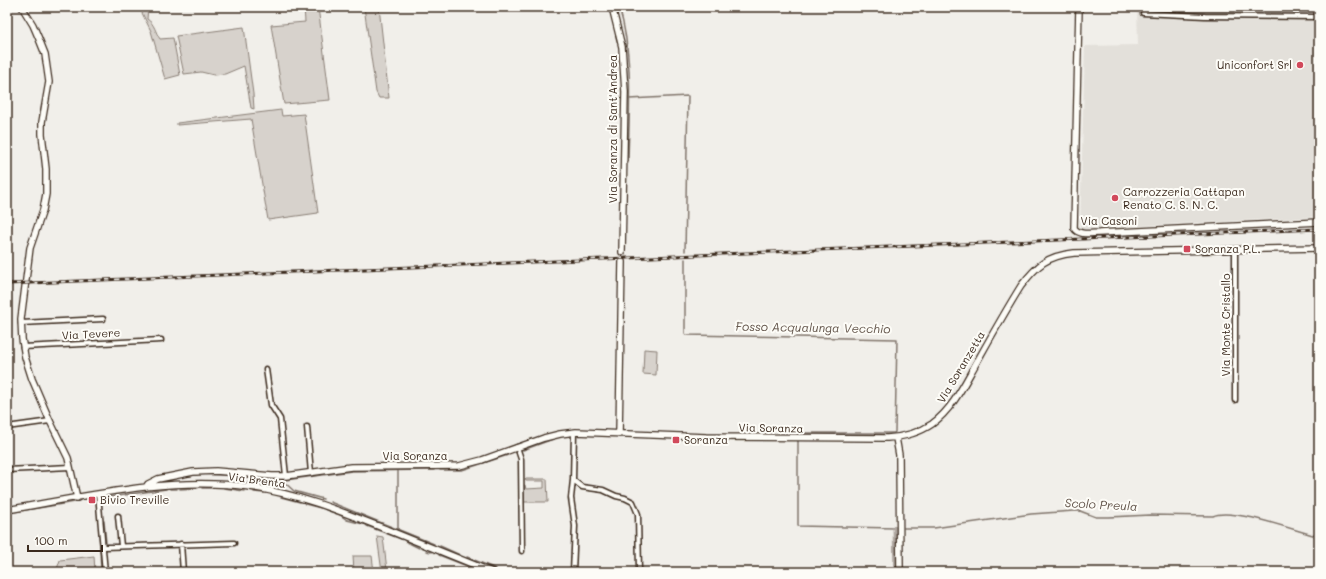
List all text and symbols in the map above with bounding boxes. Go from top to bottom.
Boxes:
street label: Via Soranza di Sant'Andrea [605,55,620,203]
place label: Uniconfort Srl [1217,57,1292,72]
marker: Uniconfort Srl [1295,60,1305,70]
place label: Carrozzeria Cattapan Renato C. S. N. C. [1123,184,1245,212]
marker: Carrozzeria Cattapan Renato C. S. N. C. [1110,193,1120,203]
street label: Via Casoni [1081,213,1137,228]
place label: Soranza P.L. [1195,241,1261,256]
marker: Soranza P.L. [1182,244,1192,254]
street label: Via Monte Cristallo [1218,273,1233,377]
water label: Fosso Acqualunga Vecchio [735,318,891,336]
street label: Via Tevere [61,324,121,343]
street label: Via Soranzetta [933,328,988,406]
street label: Via Soranza [738,419,804,436]
place label: Soranza [684,432,728,447]
marker: Soranza [671,435,681,445]
street label: Via Soranza [383,448,448,463]
street label: Via Brenta [227,468,287,491]
place label: Bivio Treville [100,492,170,507]
water label: Scolo Preula [1064,494,1138,514]
marker: Bivio Treville [87,495,97,505]
scale bar [28,527,102,553]
text: 100 m [34,532,68,548]

